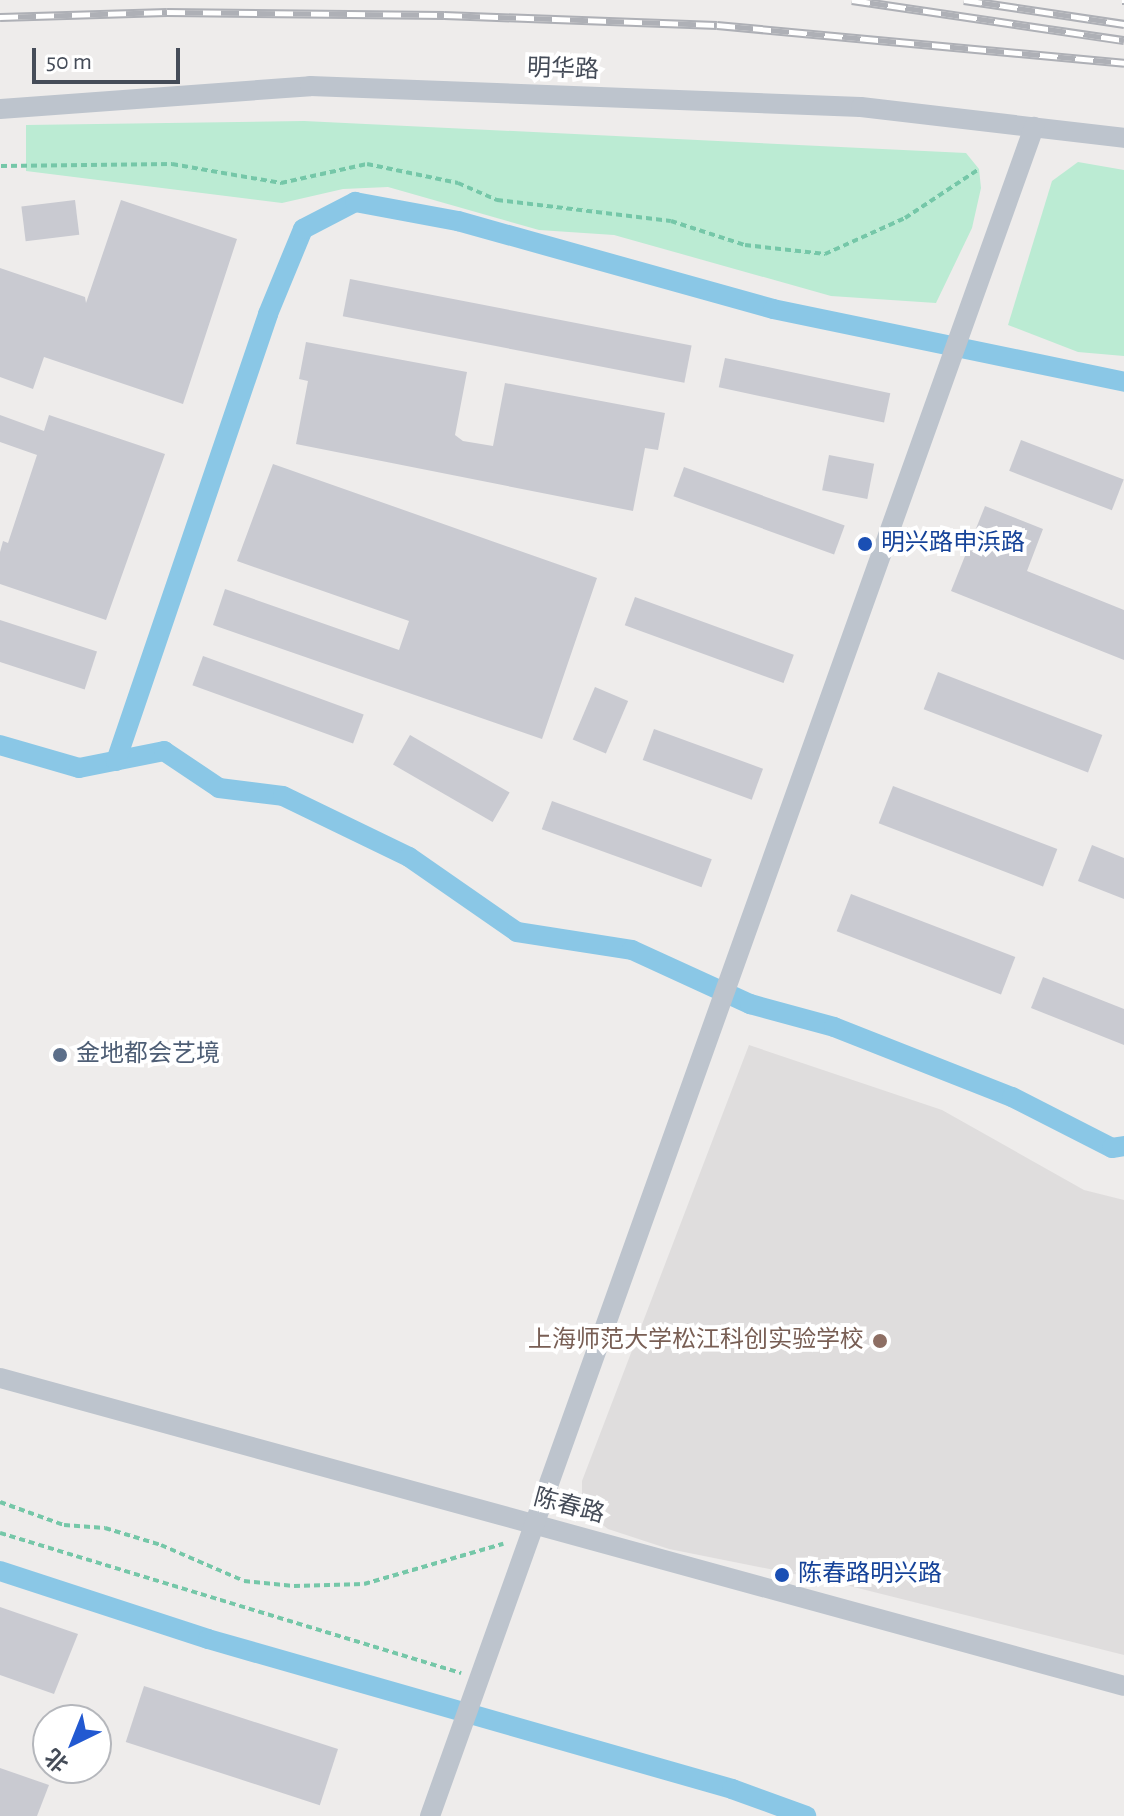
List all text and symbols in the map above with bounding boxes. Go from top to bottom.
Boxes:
scale bar [36,32,184,82]
text: 50 m [46,50,92,74]
street label: 明华路 [527,54,599,86]
place label: 明兴路申浜路 [881,530,1025,558]
marker: 明兴路申浜路 [856,535,874,553]
place label: 金地都会艺境 [76,1041,220,1069]
marker: 金地都会艺境 [51,1046,69,1064]
place label: 上海师范大学松江科创实验学校 [528,1327,864,1355]
marker: 上海师范大学松江科创实验学校 [871,1332,889,1350]
street label: 陈春路 [530,1484,608,1530]
place label: 陈春路明兴路 [798,1561,942,1589]
marker: 陈春路明兴路 [773,1566,791,1584]
north arrow [32,1704,112,1784]
text: 北 [41,1745,73,1776]

